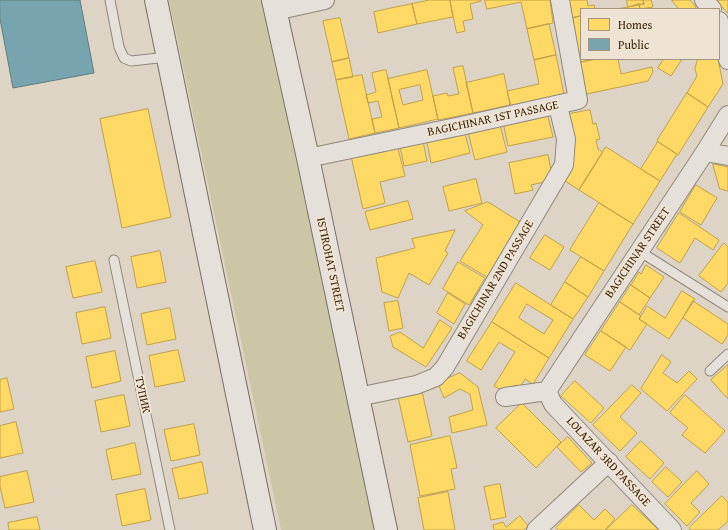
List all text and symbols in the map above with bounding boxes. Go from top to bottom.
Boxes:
legend [580,8,720,60]
text: Homes [618,16,652,33]
text: Public [618,36,649,53]
street label: BАGICHINAR 1ST PASSAGE [426,98,560,140]
street label: BАGICHINAR STREET [602,205,674,301]
street label: ISTIROHAT STREET [313,216,347,314]
street label: BАGICHINAR 2ND PASSAGE [455,218,537,342]
street label: ТУПИК [131,375,153,415]
street label: LOLAZAR 3RD PASSAGE [563,414,653,510]

